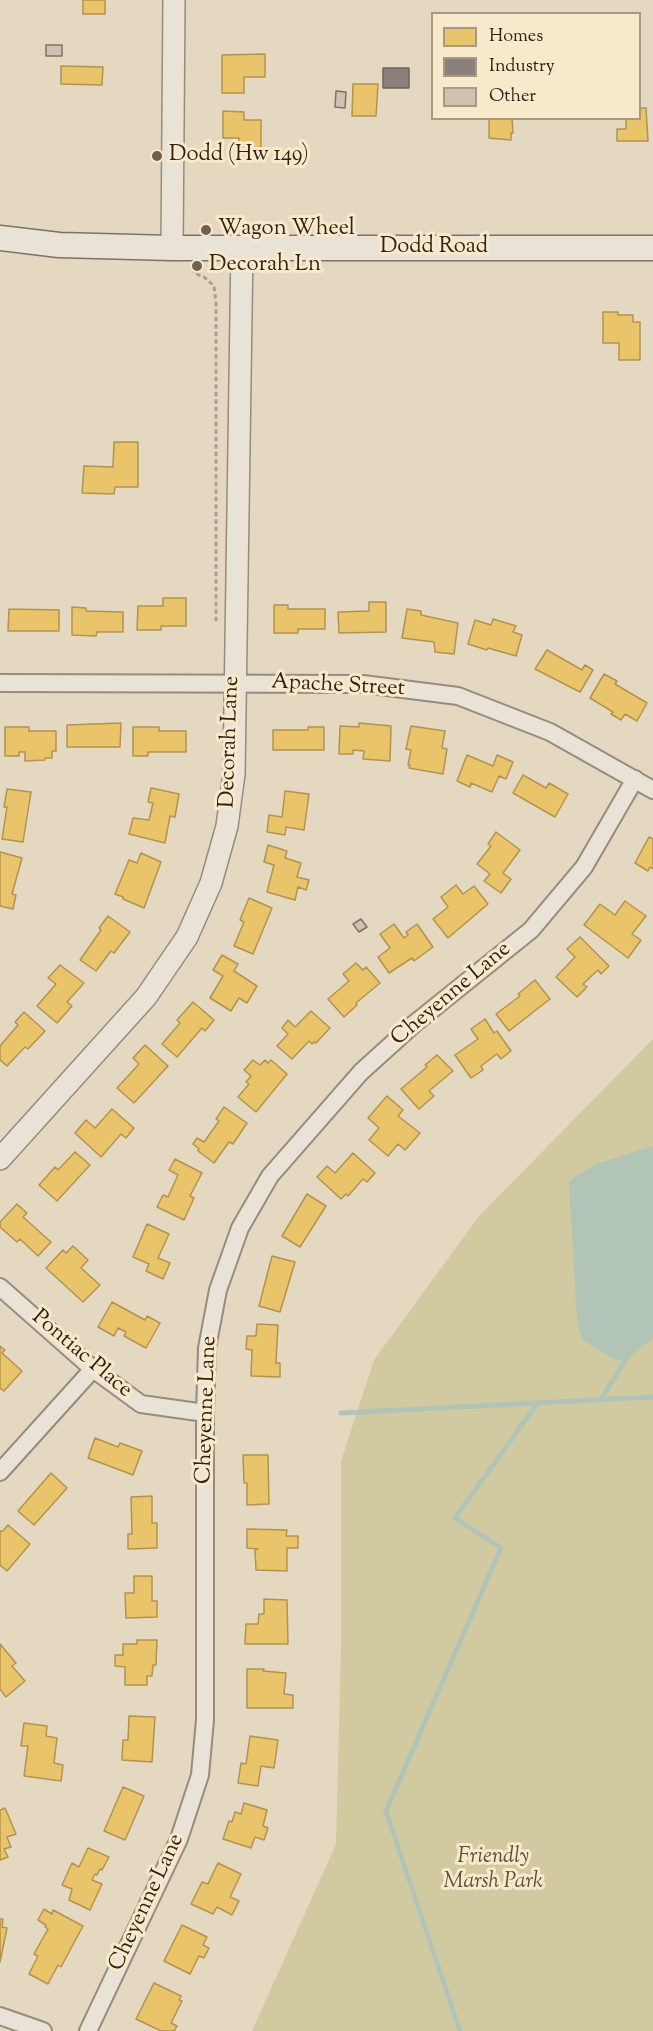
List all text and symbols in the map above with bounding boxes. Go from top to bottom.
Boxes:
legend [431,12,641,120]
text: Homes [489,24,543,50]
text: Industry [489,54,555,80]
text: Other [489,84,536,110]
place label: Dodd (Hw 149) [169,143,309,169]
marker: Dodd (Hw 149) [150,149,164,163]
place label: Wagon Wheel [218,217,355,243]
marker: Wagon Wheel [199,223,213,237]
street label: Dodd Road [380,235,488,261]
place label: Decorah Ln [209,253,321,279]
marker: Decorah Ln [190,259,204,273]
street label: Apache Street [270,670,406,704]
street label: Decorah Lane [216,676,246,808]
street label: Cheyenne Lane [387,937,517,1053]
street label: Pontiac Place [25,1305,137,1405]
street label: Cheyenne Lane [192,1335,224,1485]
street label: Cheyenne Lane [105,1830,191,1976]
park label: Friendly Marsh Park [443,1845,543,1897]

